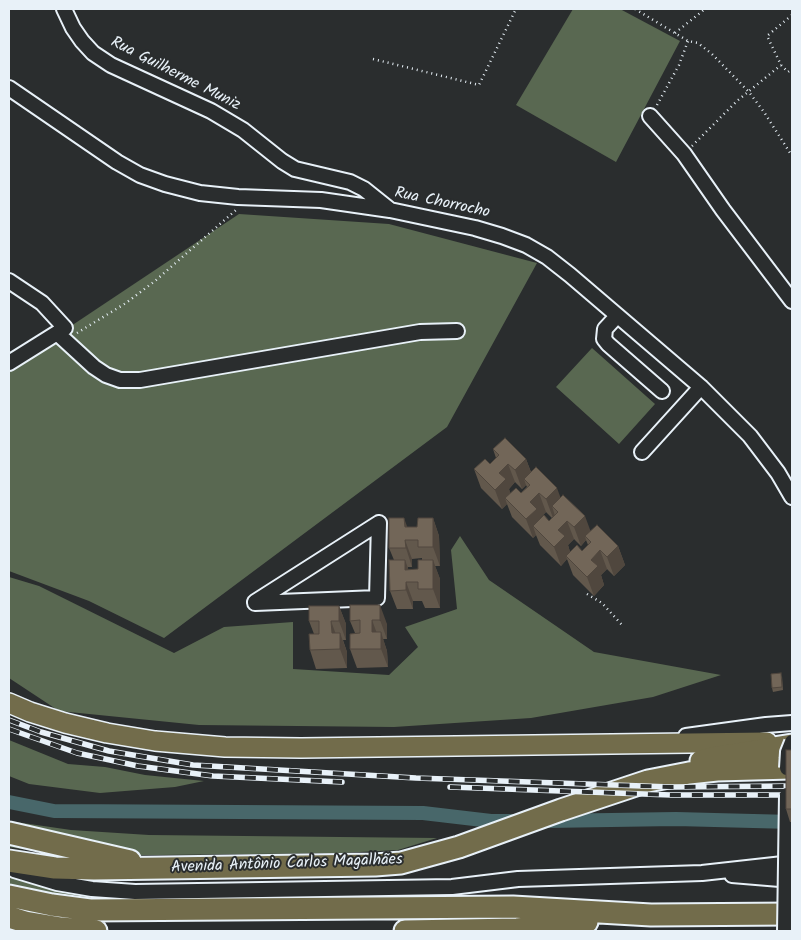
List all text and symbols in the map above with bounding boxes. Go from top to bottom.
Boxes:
street label: Rua Guilherme Muniz [107,34,243,116]
street label: Rua Chorrocho [392,185,492,223]
street label: Avenida Antônio Carlos Magalhães [171,851,403,879]

